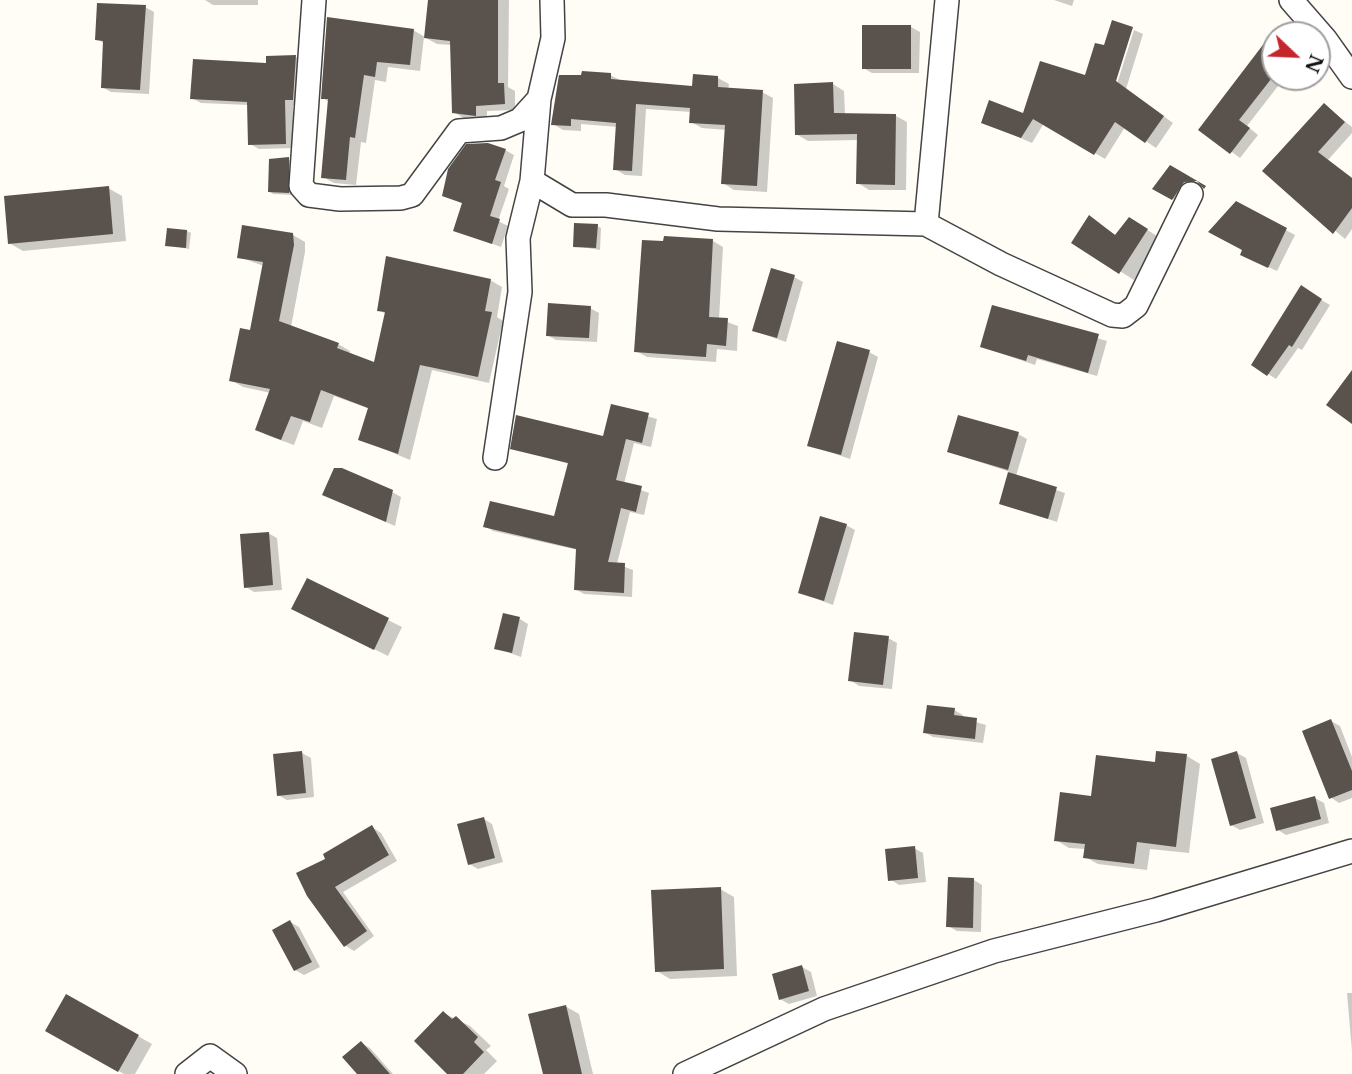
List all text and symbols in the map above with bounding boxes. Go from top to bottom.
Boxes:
north arrow [1261,21,1331,91]
text: N [1300,51,1328,76]

